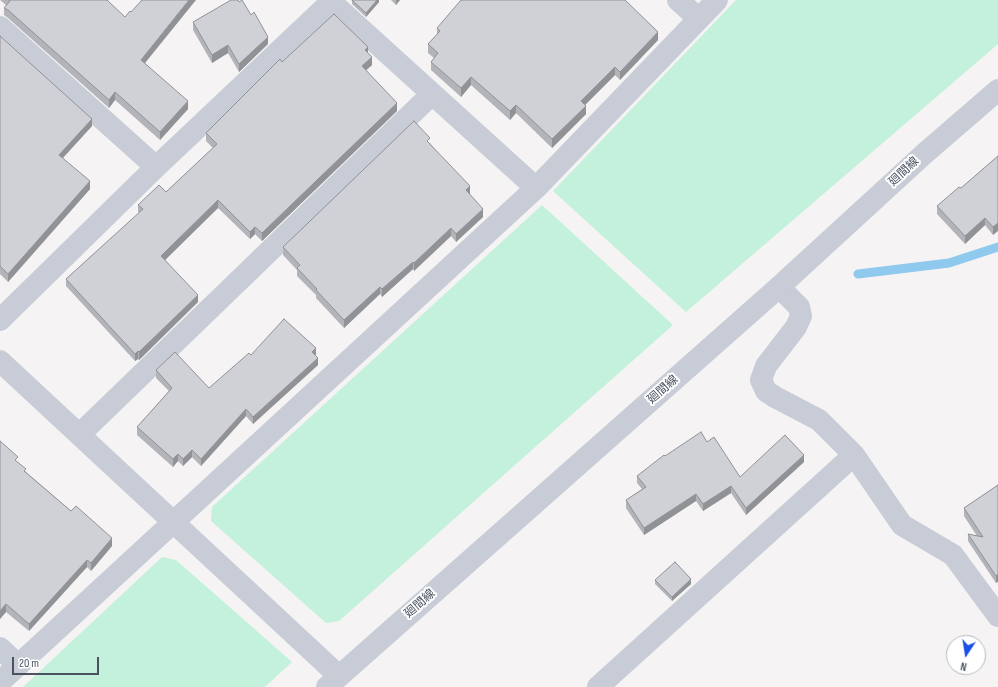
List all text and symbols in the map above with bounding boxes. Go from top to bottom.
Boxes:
street label: 廻間線 [886,154,922,190]
street label: 廻間線 [645,373,681,407]
street label: 廻間線 [402,587,438,621]
north arrow [946,635,986,675]
scale bar [14,649,101,675]
text: 20 m [19,656,39,671]
text: N [959,659,968,673]

